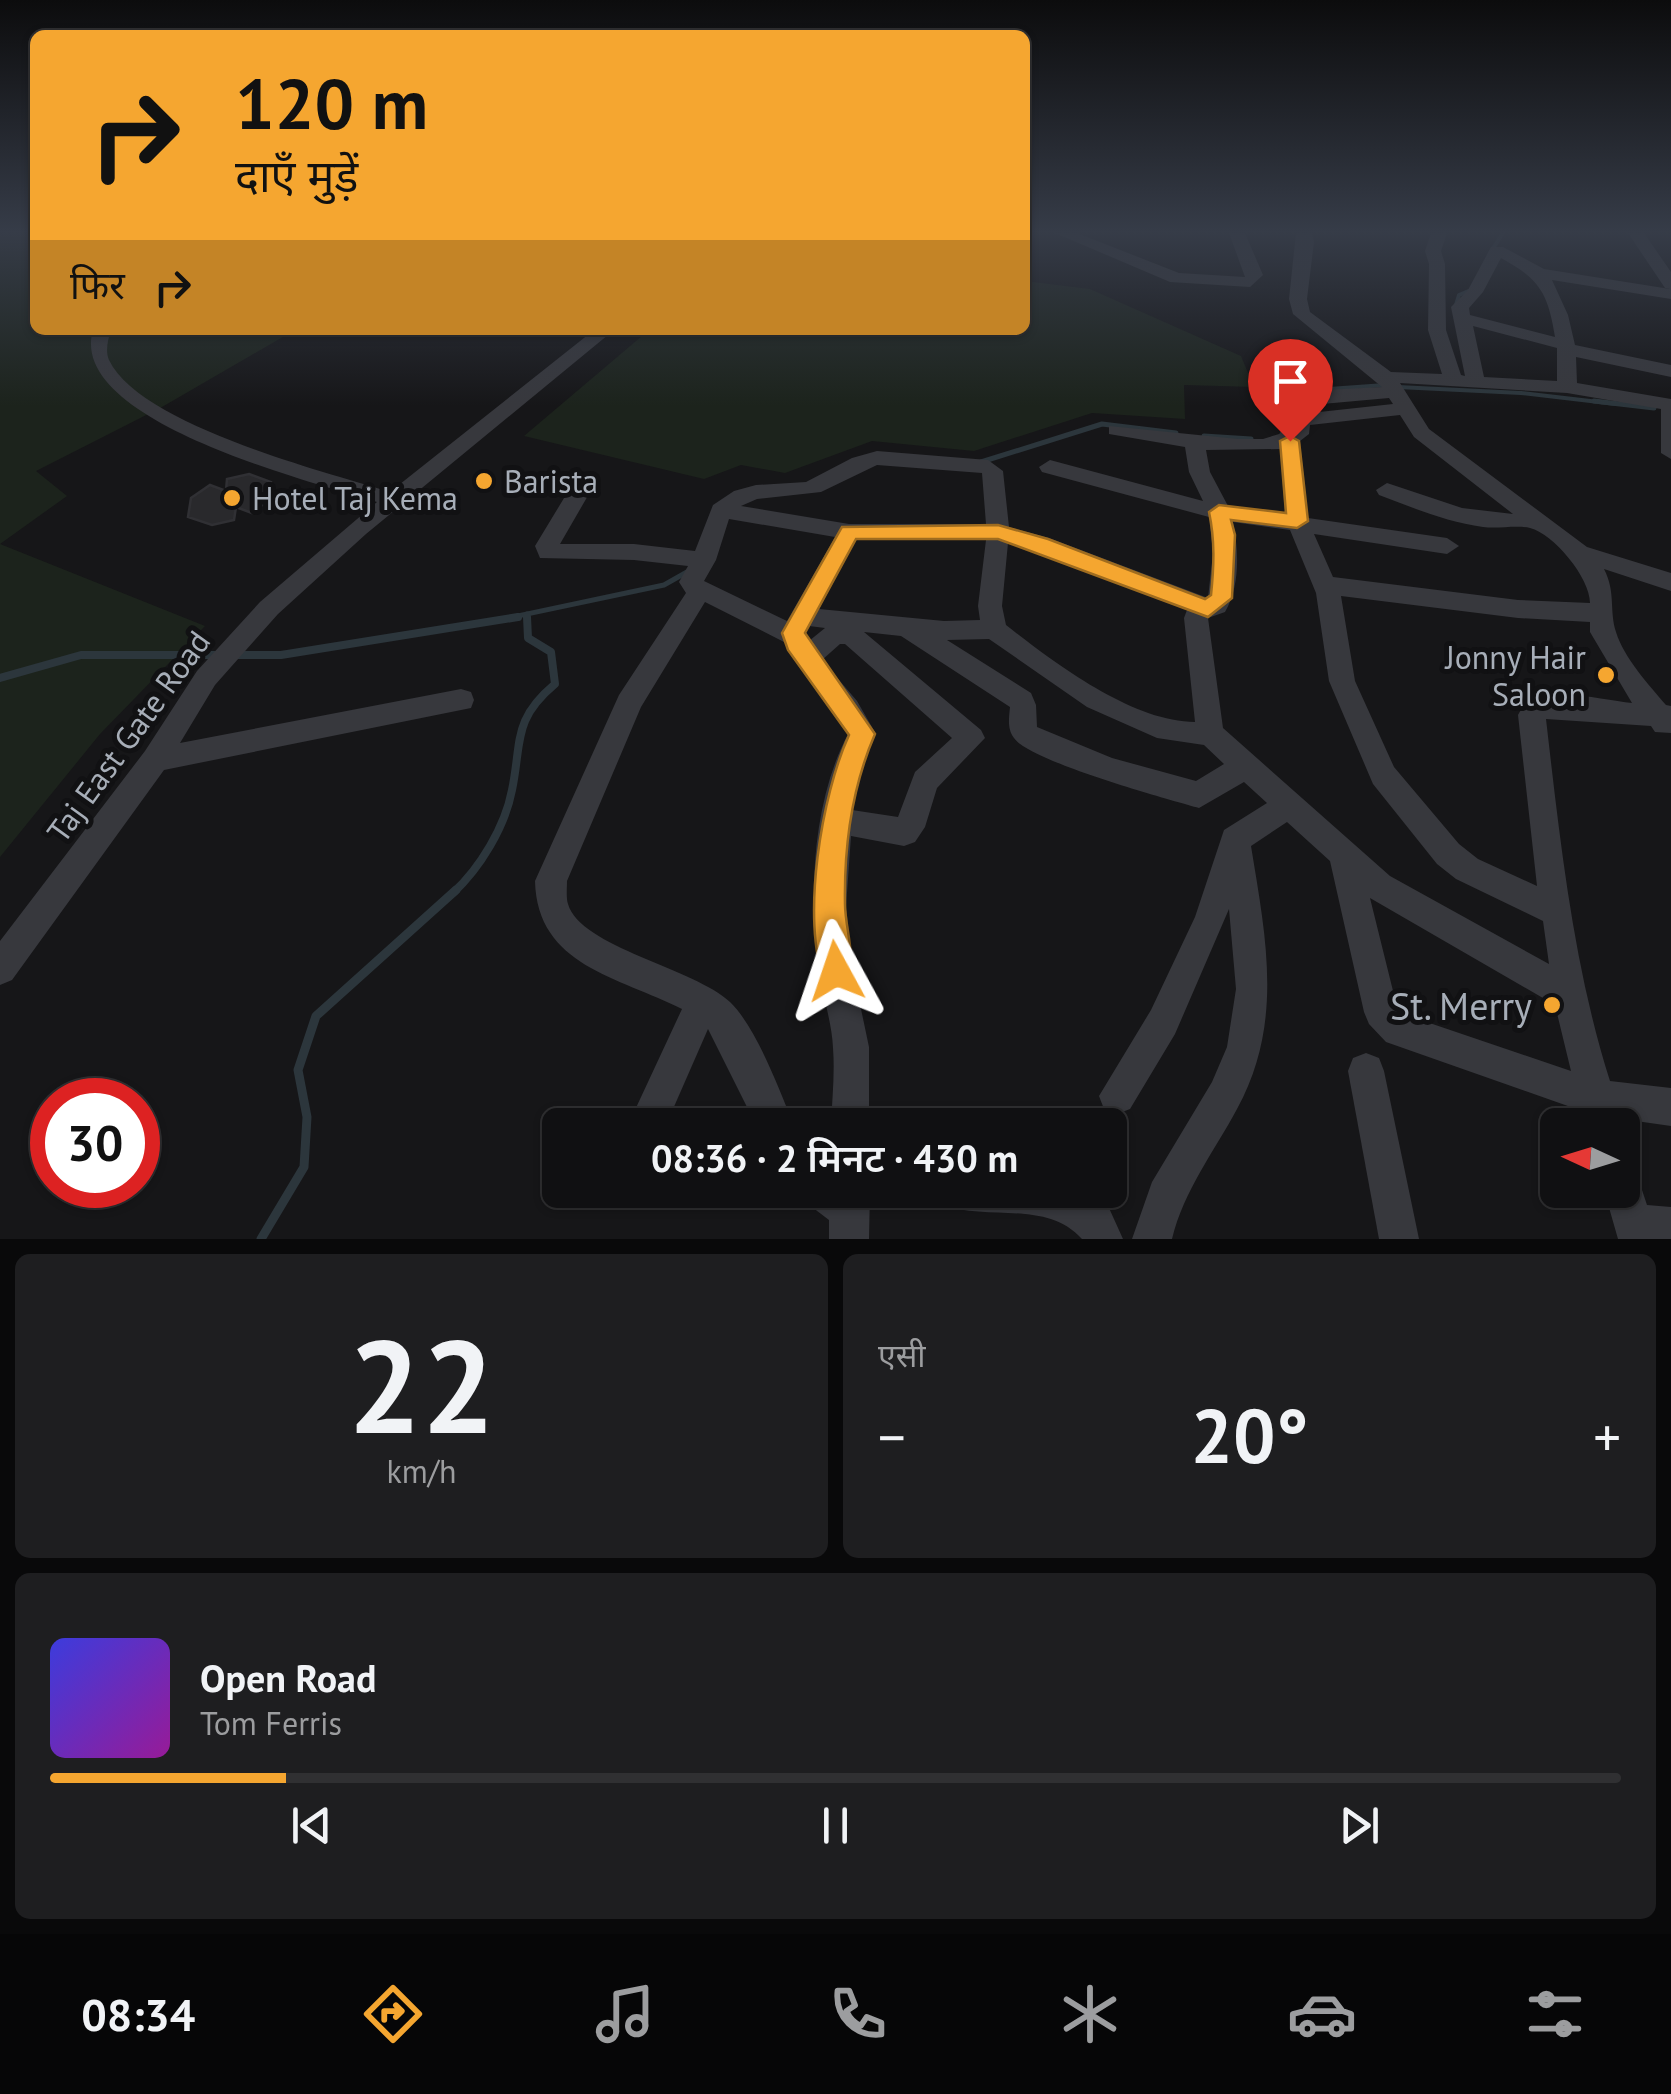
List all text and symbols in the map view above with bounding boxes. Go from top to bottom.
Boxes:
text: 120 m [235,58,428,148]
icon: right [70,70,200,200]
text: दाएँ मुड़ें [235,146,358,204]
text: फिर [70,260,125,309]
icon: right [145,260,200,315]
pin [1248,339,1333,442]
icon: arrive [1263,354,1318,409]
place label: Barista [504,460,598,502]
marker: Barista [473,470,495,492]
place label: Hotel Taj Kema [252,477,458,519]
marker: Hotel Taj Kema [221,487,243,509]
street label: Taj East Gate Road [37,622,219,850]
place label: Jonny Hair Saloon [1443,636,1586,715]
marker: Jonny Hair Saloon [1595,664,1617,686]
position arrow [784,919,888,1023]
place label: St. Merry [1390,981,1532,1030]
marker: St. Merry [1541,994,1563,1016]
speed limit sign: 30 [30,1078,160,1208]
north arrow [1540,1108,1640,1208]
map controls [1540,1108,1640,1208]
text: 08:36 · 2 मिनट · 430 m [651,1133,1018,1182]
text: 22 [348,1301,495,1469]
text: एसी [878,1334,926,1376]
text: 20° [1191,1387,1308,1484]
text: − [878,1401,906,1472]
text: + [1593,1401,1621,1472]
text: km/h [386,1450,457,1492]
text: Open Road [200,1653,376,1702]
text: Tom Ferris [200,1702,342,1744]
icon: previous [284,1798,339,1853]
icon: pause [808,1798,863,1853]
icon: next [1332,1798,1387,1853]
icon: directions [358,1979,428,2049]
icon: music [590,1979,660,2049]
icon: phone [823,1979,893,2049]
icon: climate [1055,1979,1125,2049]
icon: car [1287,1979,1357,2049]
icon: filters [1520,1979,1590,2049]
text: 08:34 [81,1985,195,2043]

